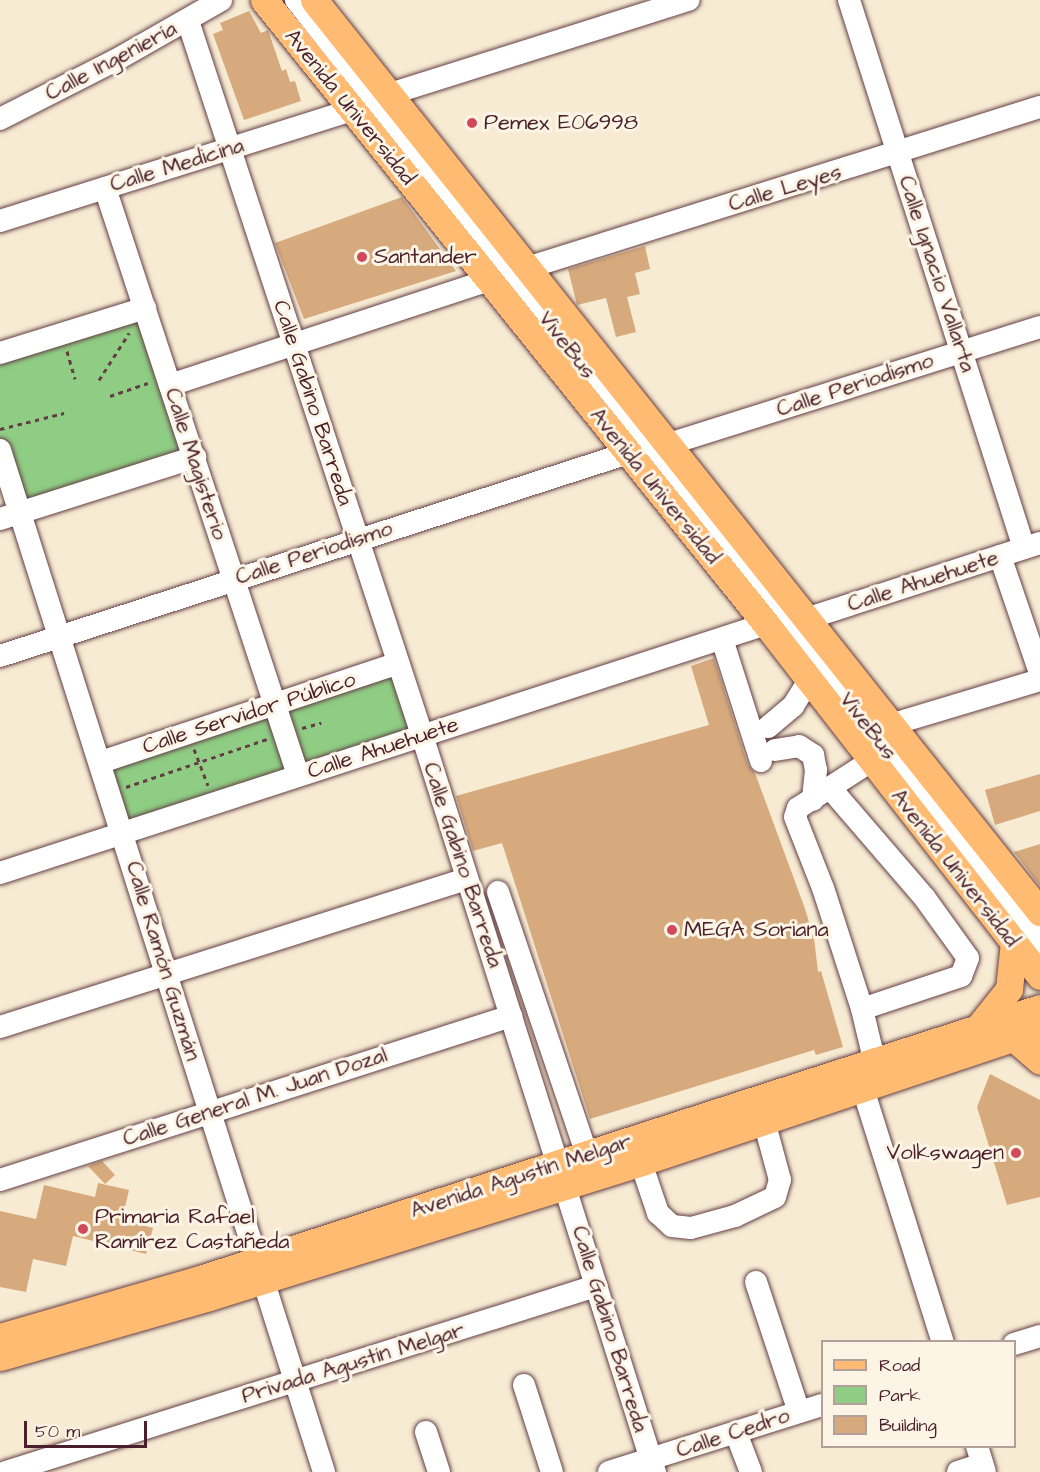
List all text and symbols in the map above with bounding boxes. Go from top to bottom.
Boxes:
street label: Calle Ingeniería [41,15,181,107]
street label: Avenida Universidad [279,24,421,190]
place label: Pemex E06998 [484,110,638,136]
marker: Pemex E06998 [465,116,479,130]
street label: Calle Medicina [107,132,247,198]
street label: Calle Leyes [725,158,845,218]
street label: Calle Ignacio Vallarta [893,172,981,376]
place label: Santander [374,244,477,270]
marker: Santander [355,250,369,264]
street label: Calle Gabino Barreda [267,297,359,509]
street label: ViveBus [532,306,602,384]
street label: Calle Periodismo [773,347,937,423]
street label: Calle Magisterio [159,385,233,543]
street label: Avenida Universidad [584,403,726,569]
street label: Calle Periodismo [232,515,396,591]
street label: Calle Ahuehuete [844,544,1002,618]
street label: Calle Servidor Público [139,666,359,760]
street label: ViveBus [833,687,903,765]
street label: Calle Ahuehuete [304,711,462,785]
street label: Calle Gabino Barreda [417,759,509,971]
street label: Avenida Universidad [885,784,1025,952]
street label: Calle Ramón Guzmán [120,858,206,1064]
place label: MEGA Soriana [684,917,829,943]
marker: MEGA Soriana [665,923,679,937]
street label: Calle General M. Juan Dozal [120,1042,390,1152]
street label: Avenida Agustín Melgar [407,1128,635,1224]
place label: Volkswagen [887,1140,1004,1166]
marker: Volkswagen [1009,1146,1023,1160]
place label: Primaria Rafael Ramírez Castañeda [95,1203,289,1254]
marker: Primaria Rafael Ramírez Castañeda [76,1222,90,1236]
street label: Calle Gabino Barreda [566,1223,654,1435]
street label: Privada Agustín Melgar [239,1317,467,1409]
legend [821,1340,1016,1448]
text: Road [879,1353,920,1378]
text: Park [879,1383,921,1408]
street label: Calle Cedro [673,1402,793,1464]
scale bar [27,1409,150,1447]
text: Building [879,1413,937,1438]
text: 50 m [35,1419,80,1444]

